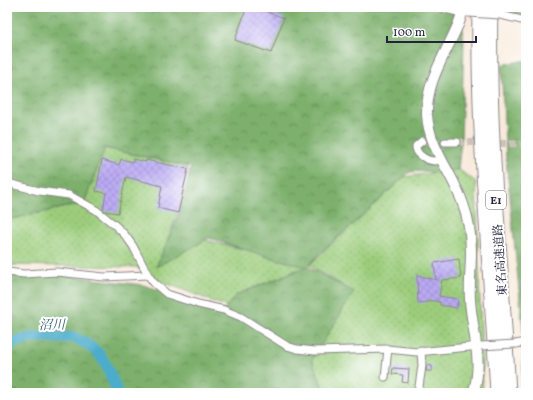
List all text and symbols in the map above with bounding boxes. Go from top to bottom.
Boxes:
scale bar [387,18,476,44]
text: 100 m [393,25,426,41]
road number: E1 [486,191,506,209]
street label: 東名高速道路 [491,223,511,296]
water label: 沼川 [39,317,67,335]

